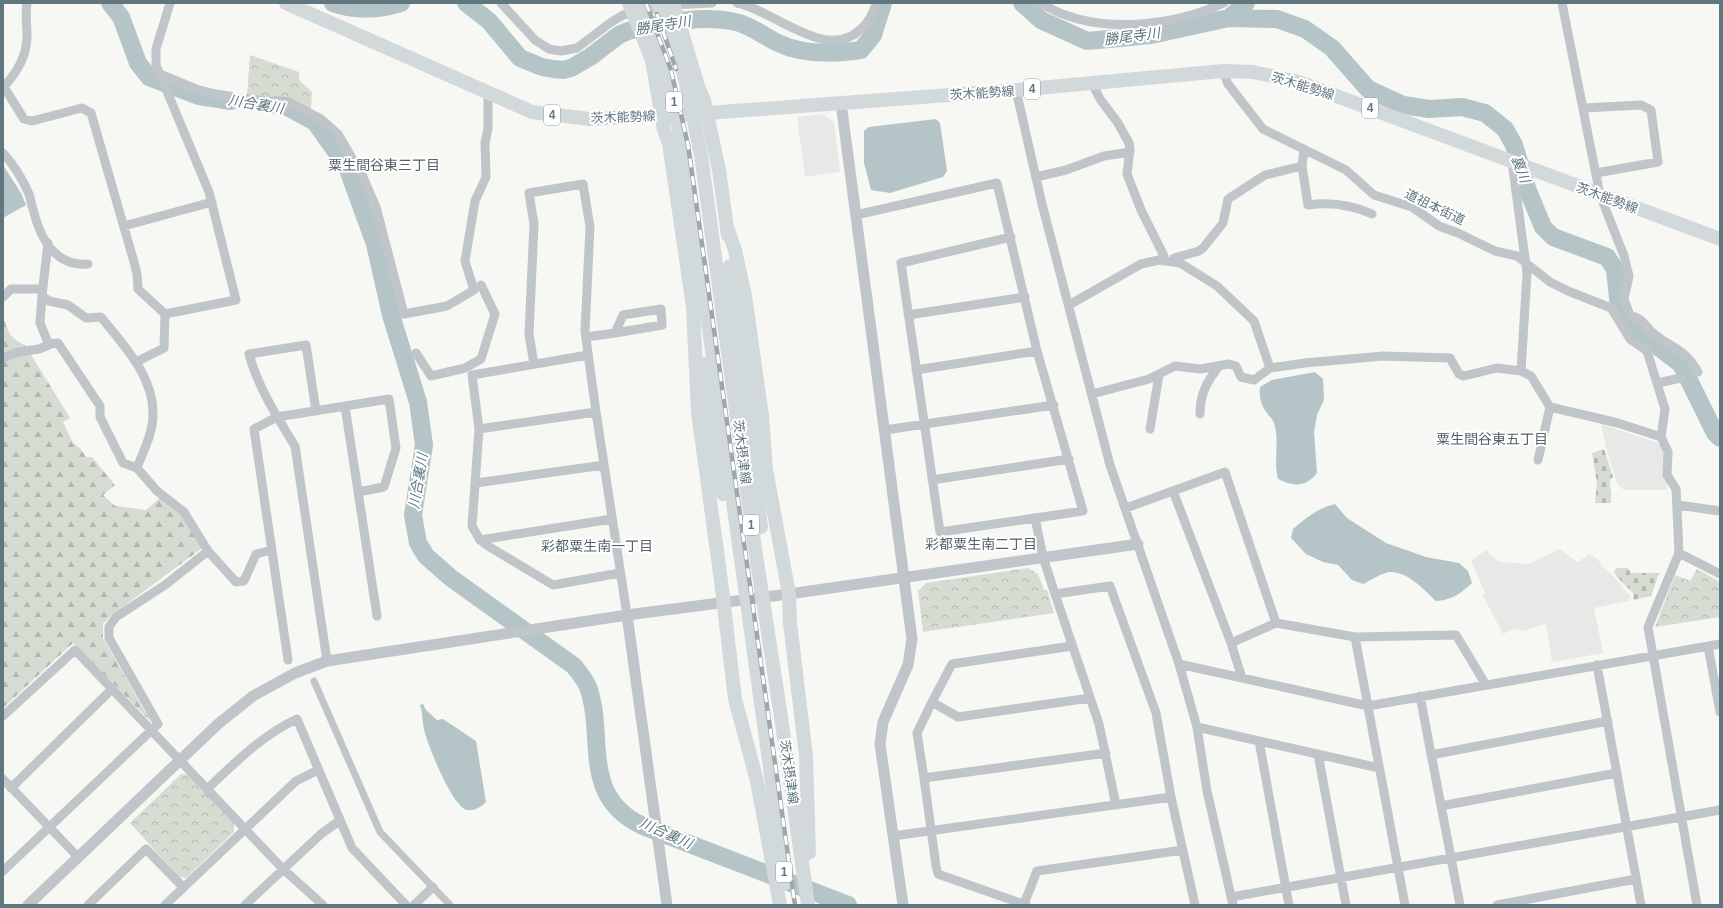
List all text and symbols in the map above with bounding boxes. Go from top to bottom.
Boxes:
water label: 勝尾寺川 [634,12,694,37]
water label: 勝尾寺川 [1103,24,1163,47]
street label: 茨木能勢線 [1270,69,1336,103]
road number: 4 [1024,79,1040,99]
street label: 茨木能勢線 [949,83,1015,103]
water label: 川合裏川 [227,92,287,117]
road number: 1 [666,92,682,112]
road number: 4 [1362,98,1378,118]
road number: 4 [544,105,560,125]
street label: 茨木能勢線 [590,108,656,126]
water label: 裏川 [1509,153,1534,187]
district label: 粟生間谷東三丁目 [328,157,440,173]
street label: 茨木能勢線 [1574,180,1640,216]
street label: 道祖本街道 [1402,186,1468,228]
street label: 茨木摂津線 [731,419,753,485]
district label: 粟生間谷東五丁目 [1436,431,1548,447]
water label: 川合裏川 [406,450,431,510]
road number: 1 [743,515,759,535]
district label: 彩都粟生南二丁目 [925,536,1037,552]
district label: 彩都粟生南一丁目 [541,538,653,554]
street label: 茨木摂津線 [777,739,801,805]
water label: 川合裏川 [637,814,697,853]
road number: 1 [776,862,792,882]

